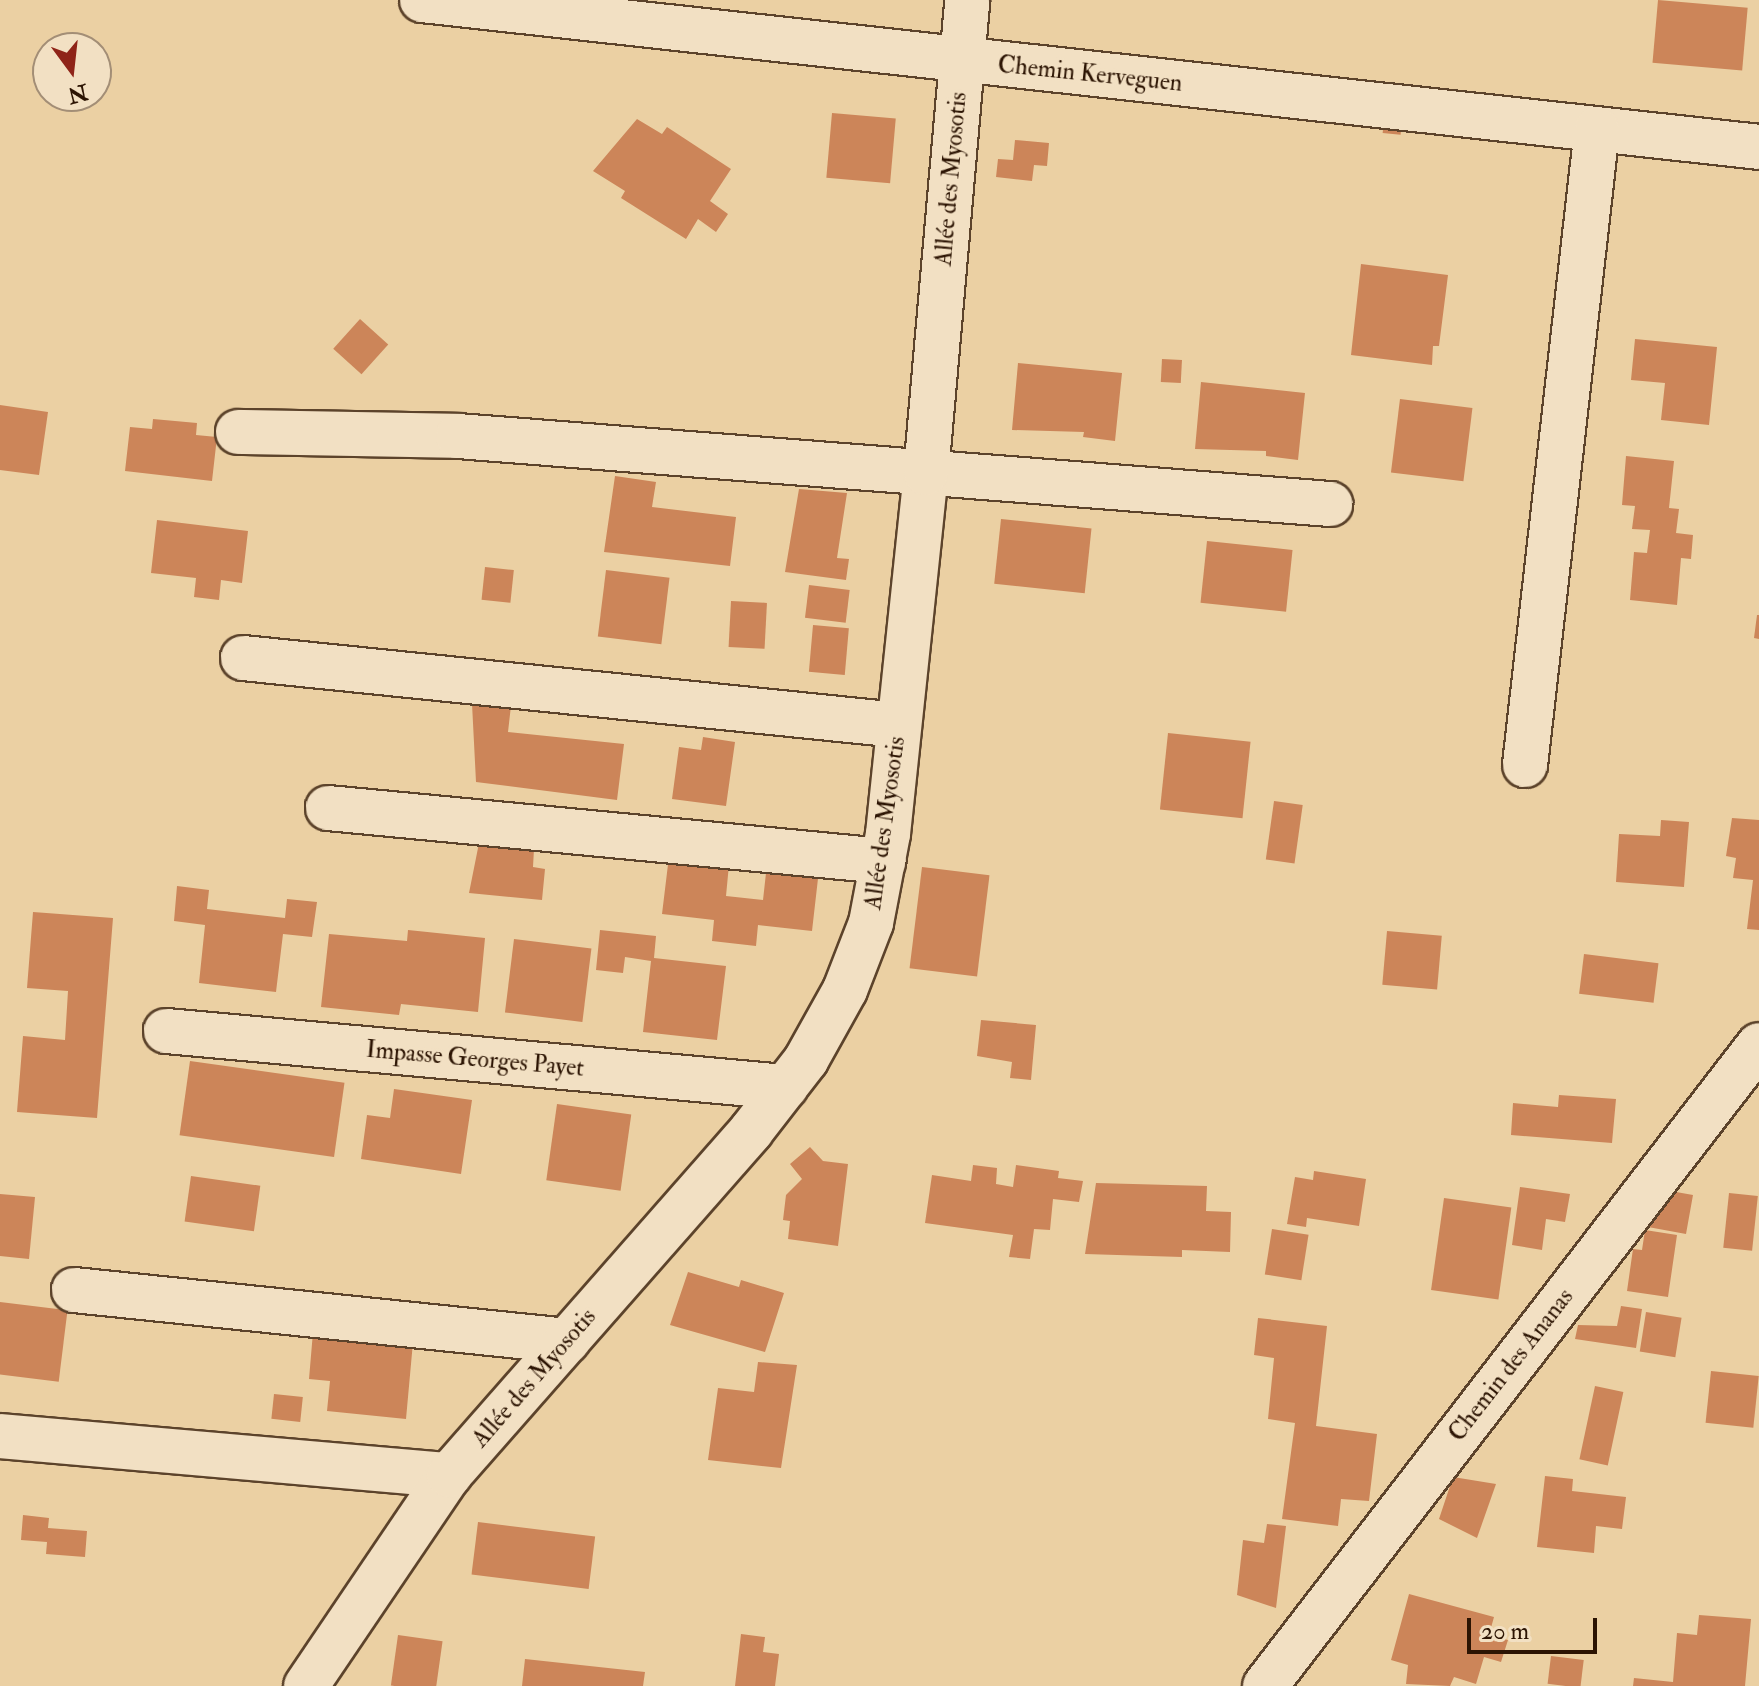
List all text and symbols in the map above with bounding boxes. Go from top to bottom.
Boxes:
north arrow [32,32,112,112]
street label: Chemin Kerveguen [996,50,1184,98]
text: N [65,77,91,109]
street label: Allée des Myosotis [929,91,973,267]
street label: Allée des Myosotis [859,735,911,911]
street label: Impasse Georges Payet [365,1035,585,1083]
street label: Chemin des Ananas [1442,1283,1580,1447]
street label: Allée des Myosotis [466,1303,602,1453]
scale bar [1471,1602,1601,1652]
text: 20 m [1481,1616,1529,1647]

